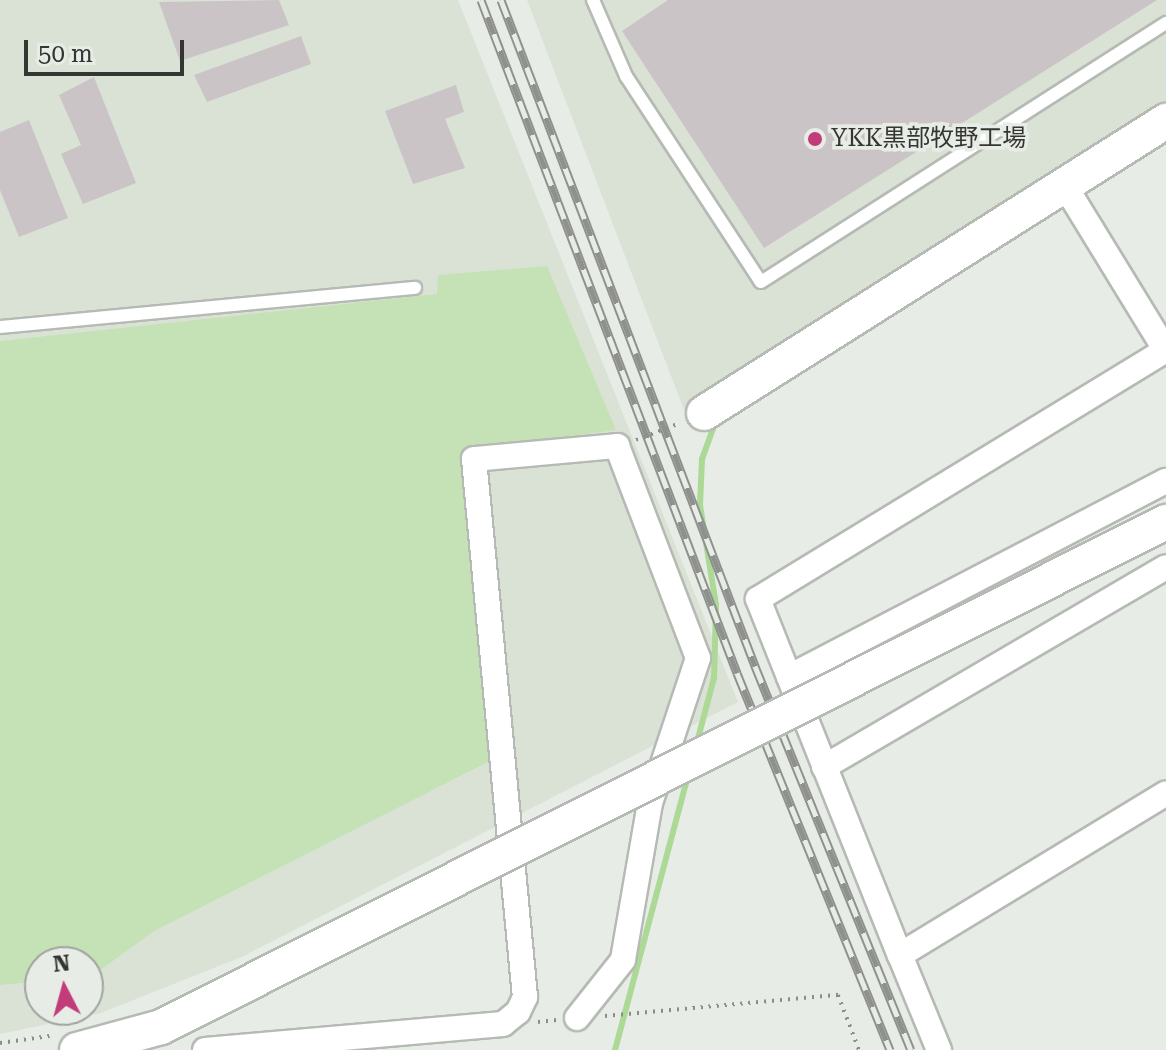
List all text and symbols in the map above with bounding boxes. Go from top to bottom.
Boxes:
scale bar [28,24,188,74]
text: 50 m [38,40,93,68]
place label: YKK黒部牧野工場 [831,125,1026,153]
marker: YKK黒部牧野工場 [806,130,824,148]
north arrow [24,946,104,1026]
text: N [52,950,71,977]

